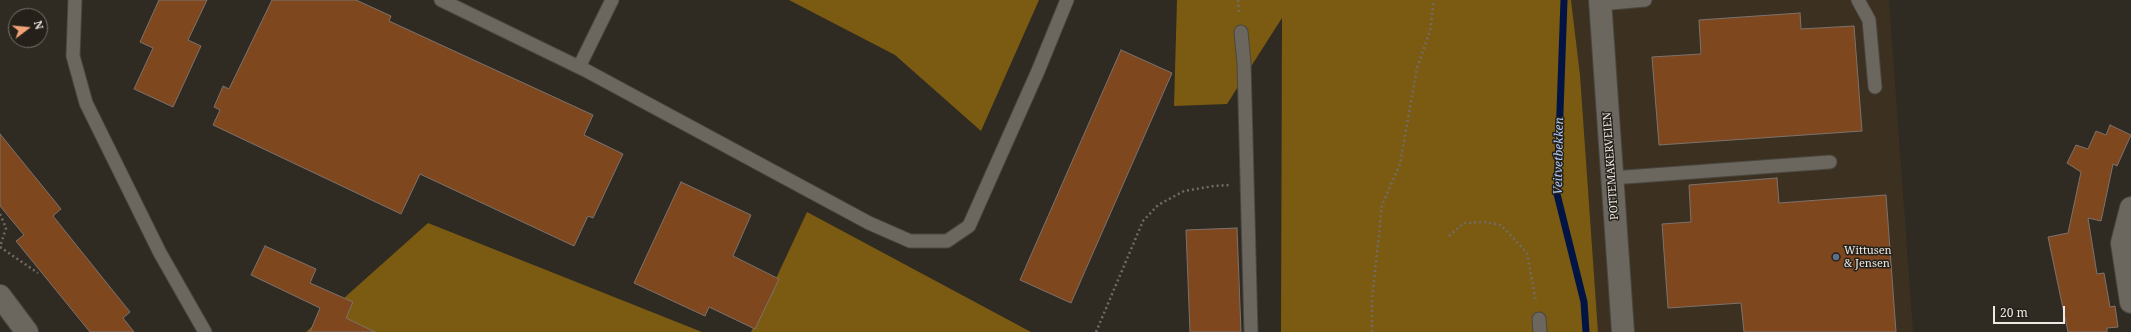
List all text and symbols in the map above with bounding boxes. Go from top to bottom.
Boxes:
north arrow [8,8,48,48]
text: N [31,19,47,31]
street label: POTTEMAKERVEIEN [1601,112,1621,220]
water label: Veitvetbekken [1551,117,1567,195]
place label: Wittusen & Jensen [1844,244,1892,270]
marker: Wittusen & Jensen [1831,252,1841,262]
scale bar [1995,298,2067,324]
text: 20 m [2000,304,2028,321]

